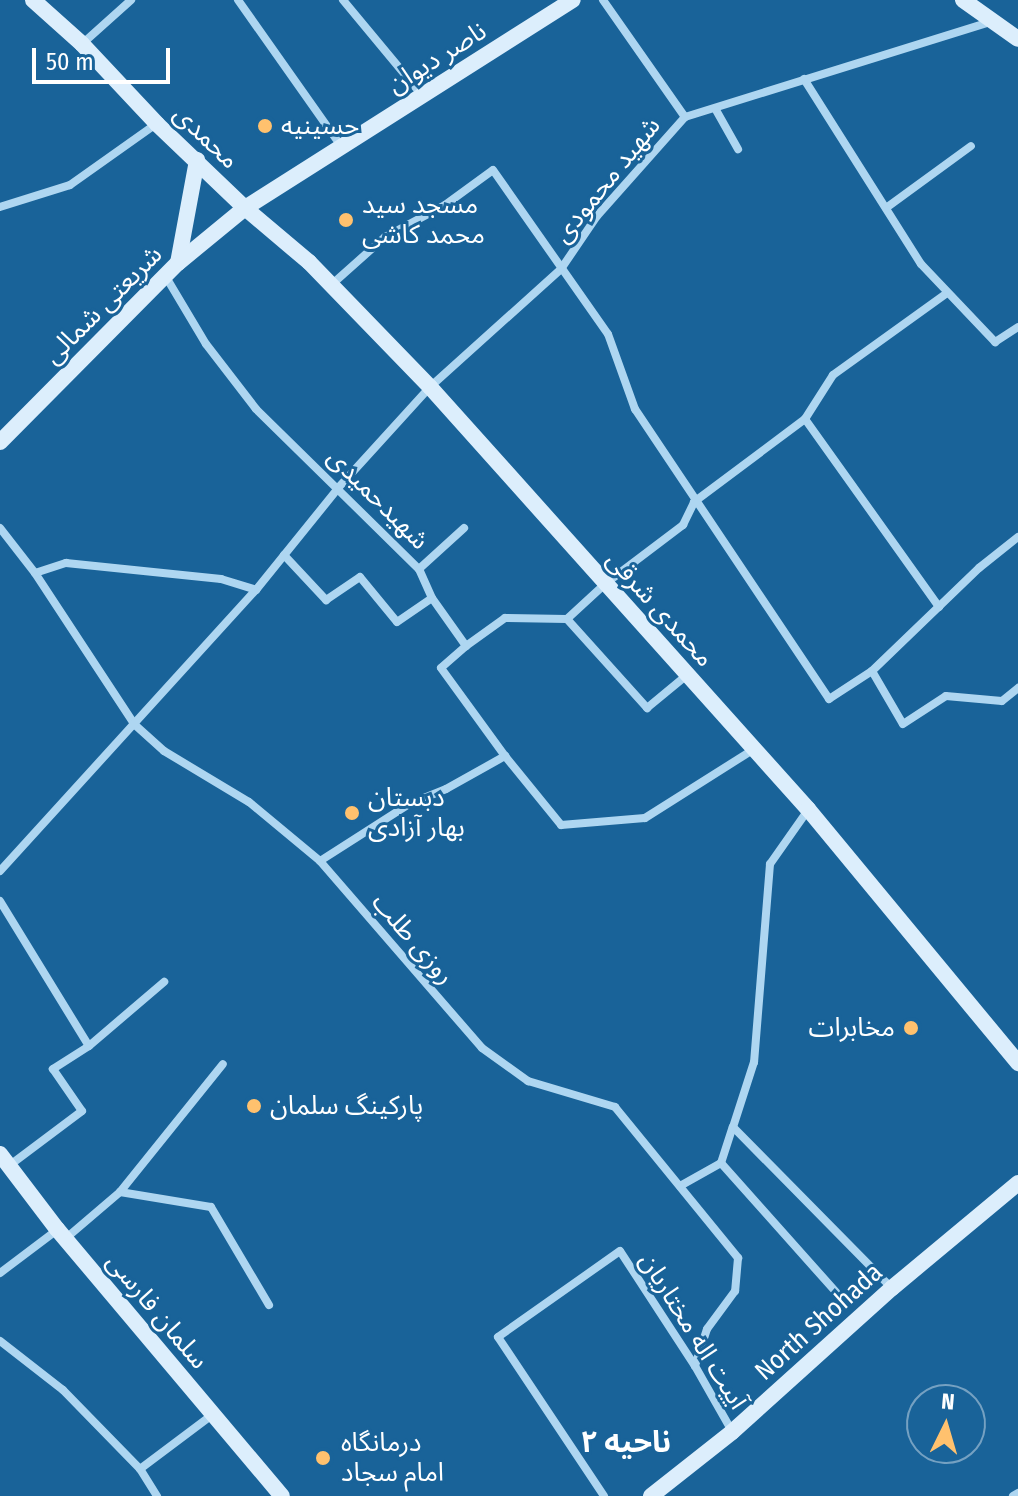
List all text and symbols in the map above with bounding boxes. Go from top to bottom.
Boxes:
street label: ناصر دیوان [382,15,492,101]
scale bar [36,32,174,82]
text: 50 m [46,48,94,76]
street label: محمدی [167,98,245,176]
place label: حسینیه [281,110,359,142]
street label: شهید محمودی [547,111,667,249]
marker: حسینیه [256,117,274,135]
place label: مسجد سید محمد کاشی [362,189,485,250]
marker: مسجد سید محمد کاشی [337,211,355,229]
street label: شریعتی شمالی [37,239,169,371]
street label: شهیدحمیدی [321,442,435,556]
street label: محمدی شرقی [600,544,720,674]
place label: دبستان بهار آزادی [368,782,465,844]
marker: دبستان بهار آزادی [343,804,361,822]
street label: روزی طلب [365,887,461,991]
place label: مخابرات [809,1012,895,1044]
marker: مخابرات [902,1019,920,1037]
place label: پارکینگ سلمان [270,1090,423,1122]
marker: پارکینگ سلمان [245,1097,263,1115]
street label: سلمان فارسی [99,1247,215,1375]
street label: آییت اله مختاریان [632,1247,754,1415]
street label: North Shohada [749,1257,889,1387]
north arrow [906,1384,986,1464]
text: N [940,1388,956,1416]
district label: ناحیه ۲ [581,1424,671,1460]
place label: درمانگاه امام سجاد [341,1427,444,1488]
marker: درمانگاه امام سجاد [312,1447,334,1469]

